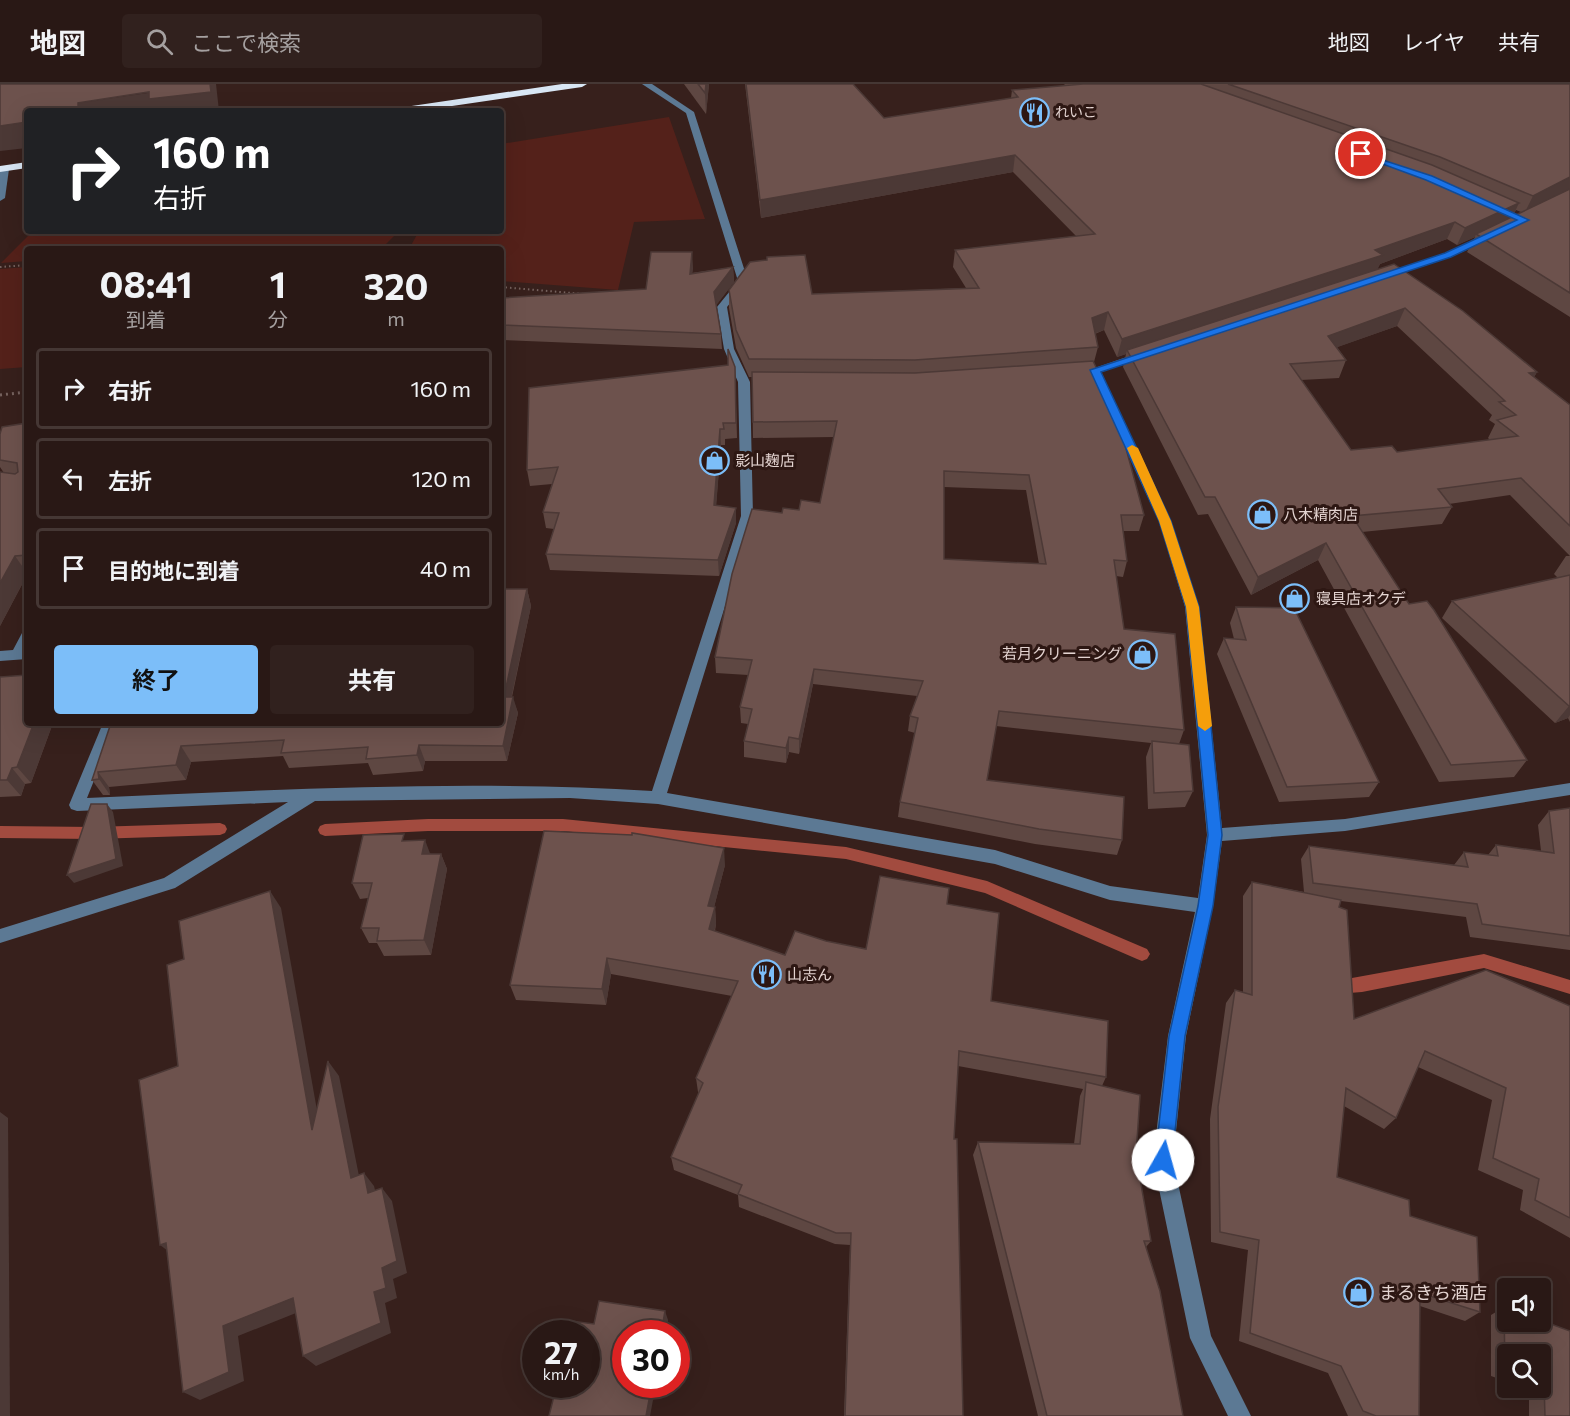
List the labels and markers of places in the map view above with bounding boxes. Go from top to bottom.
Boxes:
restaurant icon: れいこ [1018,96,1050,128]
place label: れいこ [1055,103,1097,120]
pin [1335,128,1386,179]
shop icon: 影山麹店 [698,445,730,477]
place label: 影山麹店 [735,451,795,469]
shop icon: 八木精肉店 [1246,499,1278,531]
place label: 八木精肉店 [1283,505,1358,523]
shop icon: 寝具店オクデ [1279,583,1311,615]
place label: 寝具店オクデ [1316,589,1406,607]
shop icon: 若月クリーニング [1127,638,1159,670]
place label: 若月クリーニング [1002,644,1122,662]
restaurant icon: 山志ん [750,959,782,991]
place label: 山志ん [787,965,832,983]
shop icon: まるきち酒店 [1342,1277,1374,1309]
place label: まるきち酒店 [1379,1281,1487,1303]

